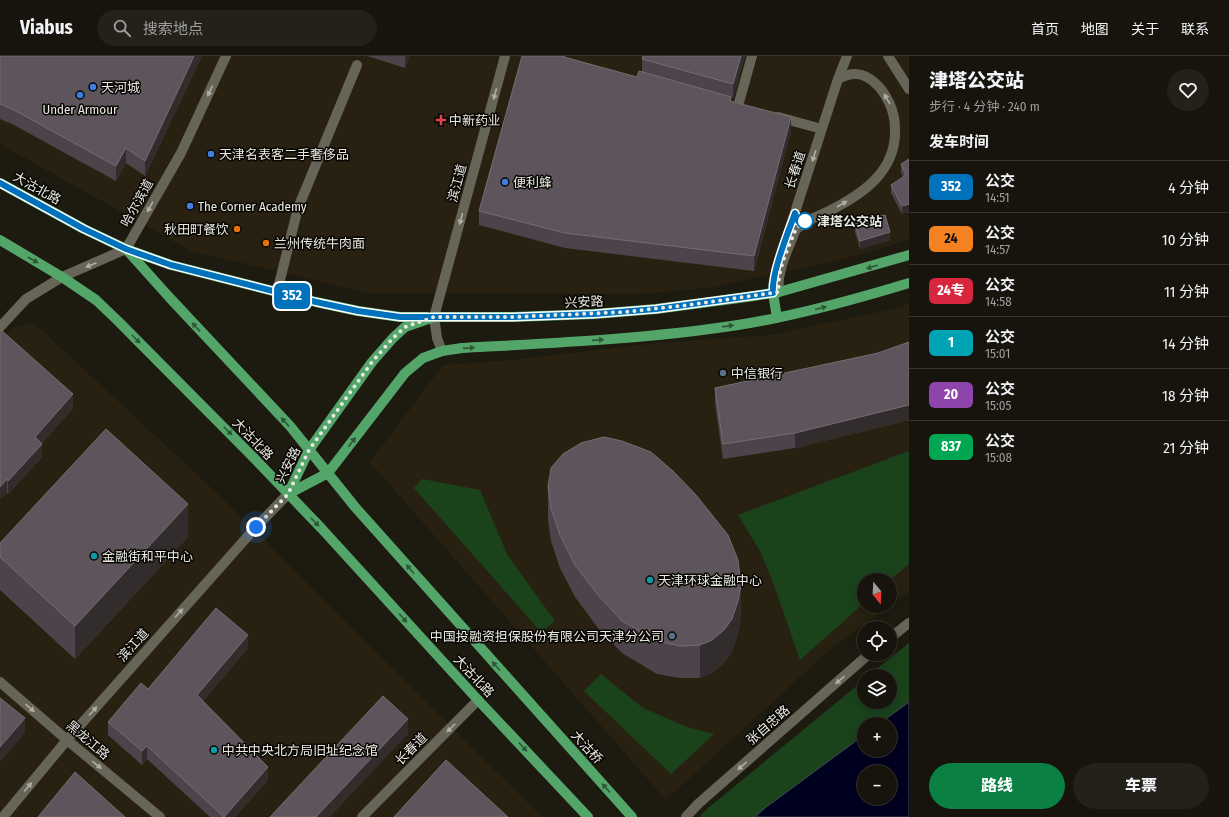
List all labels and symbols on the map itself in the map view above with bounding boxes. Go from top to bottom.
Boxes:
place label: 天河城 [101,80,140,95]
marker: 天河城 [88,82,98,92]
one-way arrow [207,86,213,97]
one-way arrow [492,88,498,100]
marker: Under Armour [75,90,85,100]
one-way arrow [883,93,890,105]
place label: Under Armour [42,102,118,117]
place label: 中新药业 [449,113,501,128]
marker: 中新药业 [436,115,446,125]
place label: 天津名表客二手奢侈品 [219,147,349,162]
marker: 天津名表客二手奢侈品 [206,149,216,159]
street label: 长春道 [782,149,808,191]
one-way arrow [810,150,816,162]
street label: 滨江道 [445,162,469,204]
street label: 大沽北路 [11,169,63,207]
place label: 便利蜂 [513,175,552,190]
street label: 哈尔滨道 [118,177,156,229]
marker: 便利蜂 [500,177,510,187]
place label: The Corner Academy [198,199,307,214]
one-way arrow [147,201,154,213]
marker: The Corner Academy [185,201,195,211]
one-way arrow [836,201,848,208]
marker: 津塔公交站 [796,212,814,230]
one-way arrow [458,213,464,225]
place label: 津塔公交站 [817,214,882,229]
place label: 秋田町餐饮 [164,222,229,237]
marker: 秋田町餐饮 [232,224,242,234]
place label: 兰州传统牛肉面 [274,236,365,251]
marker: 兰州传统牛肉面 [261,238,271,248]
one-way arrow [27,257,39,264]
one-way arrow [85,262,96,268]
one-way arrow [865,264,877,270]
line badge: 352 [269,283,315,309]
street label: 兴安路 [564,293,604,311]
one-way arrow [815,304,828,310]
one-way arrow [192,322,201,332]
one-way arrow [722,323,734,329]
one-way arrow [131,334,141,344]
one-way arrow [592,336,604,343]
one-way arrow [463,344,475,351]
place label: 中信银行 [731,366,783,381]
marker: 中信银行 [718,368,728,378]
street label: 大沽北路 [230,415,276,463]
one-way arrow [281,416,290,427]
one-way arrow [223,426,232,436]
one-way arrow [347,437,355,447]
street label: 兴安路 [273,444,303,486]
your location [246,517,266,537]
one-way arrow [310,517,320,527]
place label: 金融街和平中心 [102,549,193,564]
marker: 金融街和平中心 [89,551,99,561]
one-way arrow [406,564,415,573]
place label: 天津环球金融中心 [658,573,762,588]
north arrow [857,573,897,613]
marker: 天津环球金融中心 [645,575,655,585]
one-way arrow [174,609,183,618]
one-way arrow [398,613,408,623]
street label: 滨江道 [114,625,152,665]
place label: 中国投融资担保股份有限公司天津分公司 [430,629,664,644]
marker: 中国投融资担保股份有限公司天津分公司 [667,631,677,641]
street label: 大沽北路 [451,652,497,700]
one-way arrow [492,661,501,671]
one-way arrow [834,675,845,684]
street label: 张自忠路 [743,702,793,748]
one-way arrow [24,703,35,712]
one-way arrow [88,705,97,716]
street label: 黑龙江路 [63,718,113,762]
one-way arrow [446,723,456,733]
street label: 大沽桥 [568,727,606,767]
street label: 长春道 [392,730,430,768]
one-way arrow [518,742,527,752]
place label: 中共中央北方局旧址纪念馆 [222,743,378,758]
marker: 中共中央北方局旧址纪念馆 [209,745,219,755]
one-way arrow [91,760,102,769]
one-way arrow [737,761,747,770]
one-way arrow [23,782,32,792]
one-way arrow [601,783,610,793]

